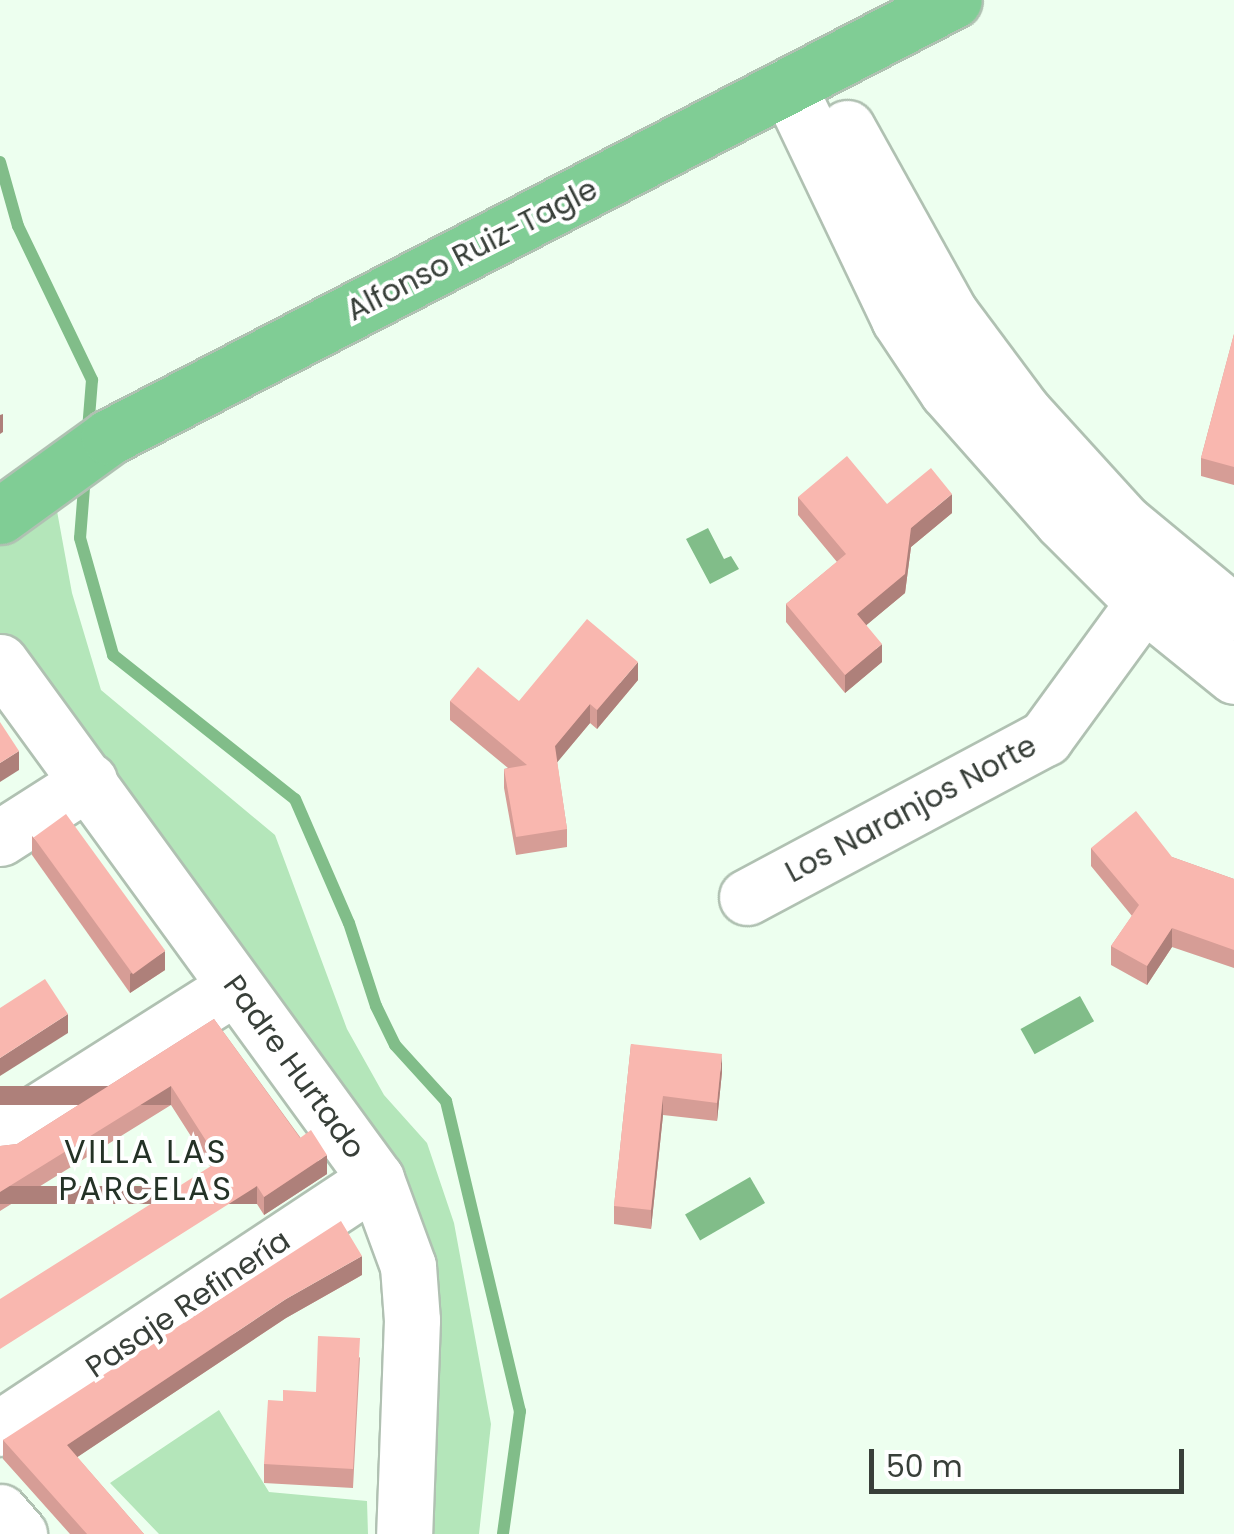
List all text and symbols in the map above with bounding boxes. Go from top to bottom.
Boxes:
street label: Alfonso Ruiz-Tagle [341,171,603,329]
street label: Los Naranjos Norte [779,728,1043,890]
street label: Padre Hurtado [215,968,373,1166]
district label: VILLA LAS PARCELAS [59,1134,233,1209]
street label: Pasaje Refinería [79,1222,297,1386]
scale bar [874,1429,1189,1491]
text: 50 m [886,1445,963,1488]

